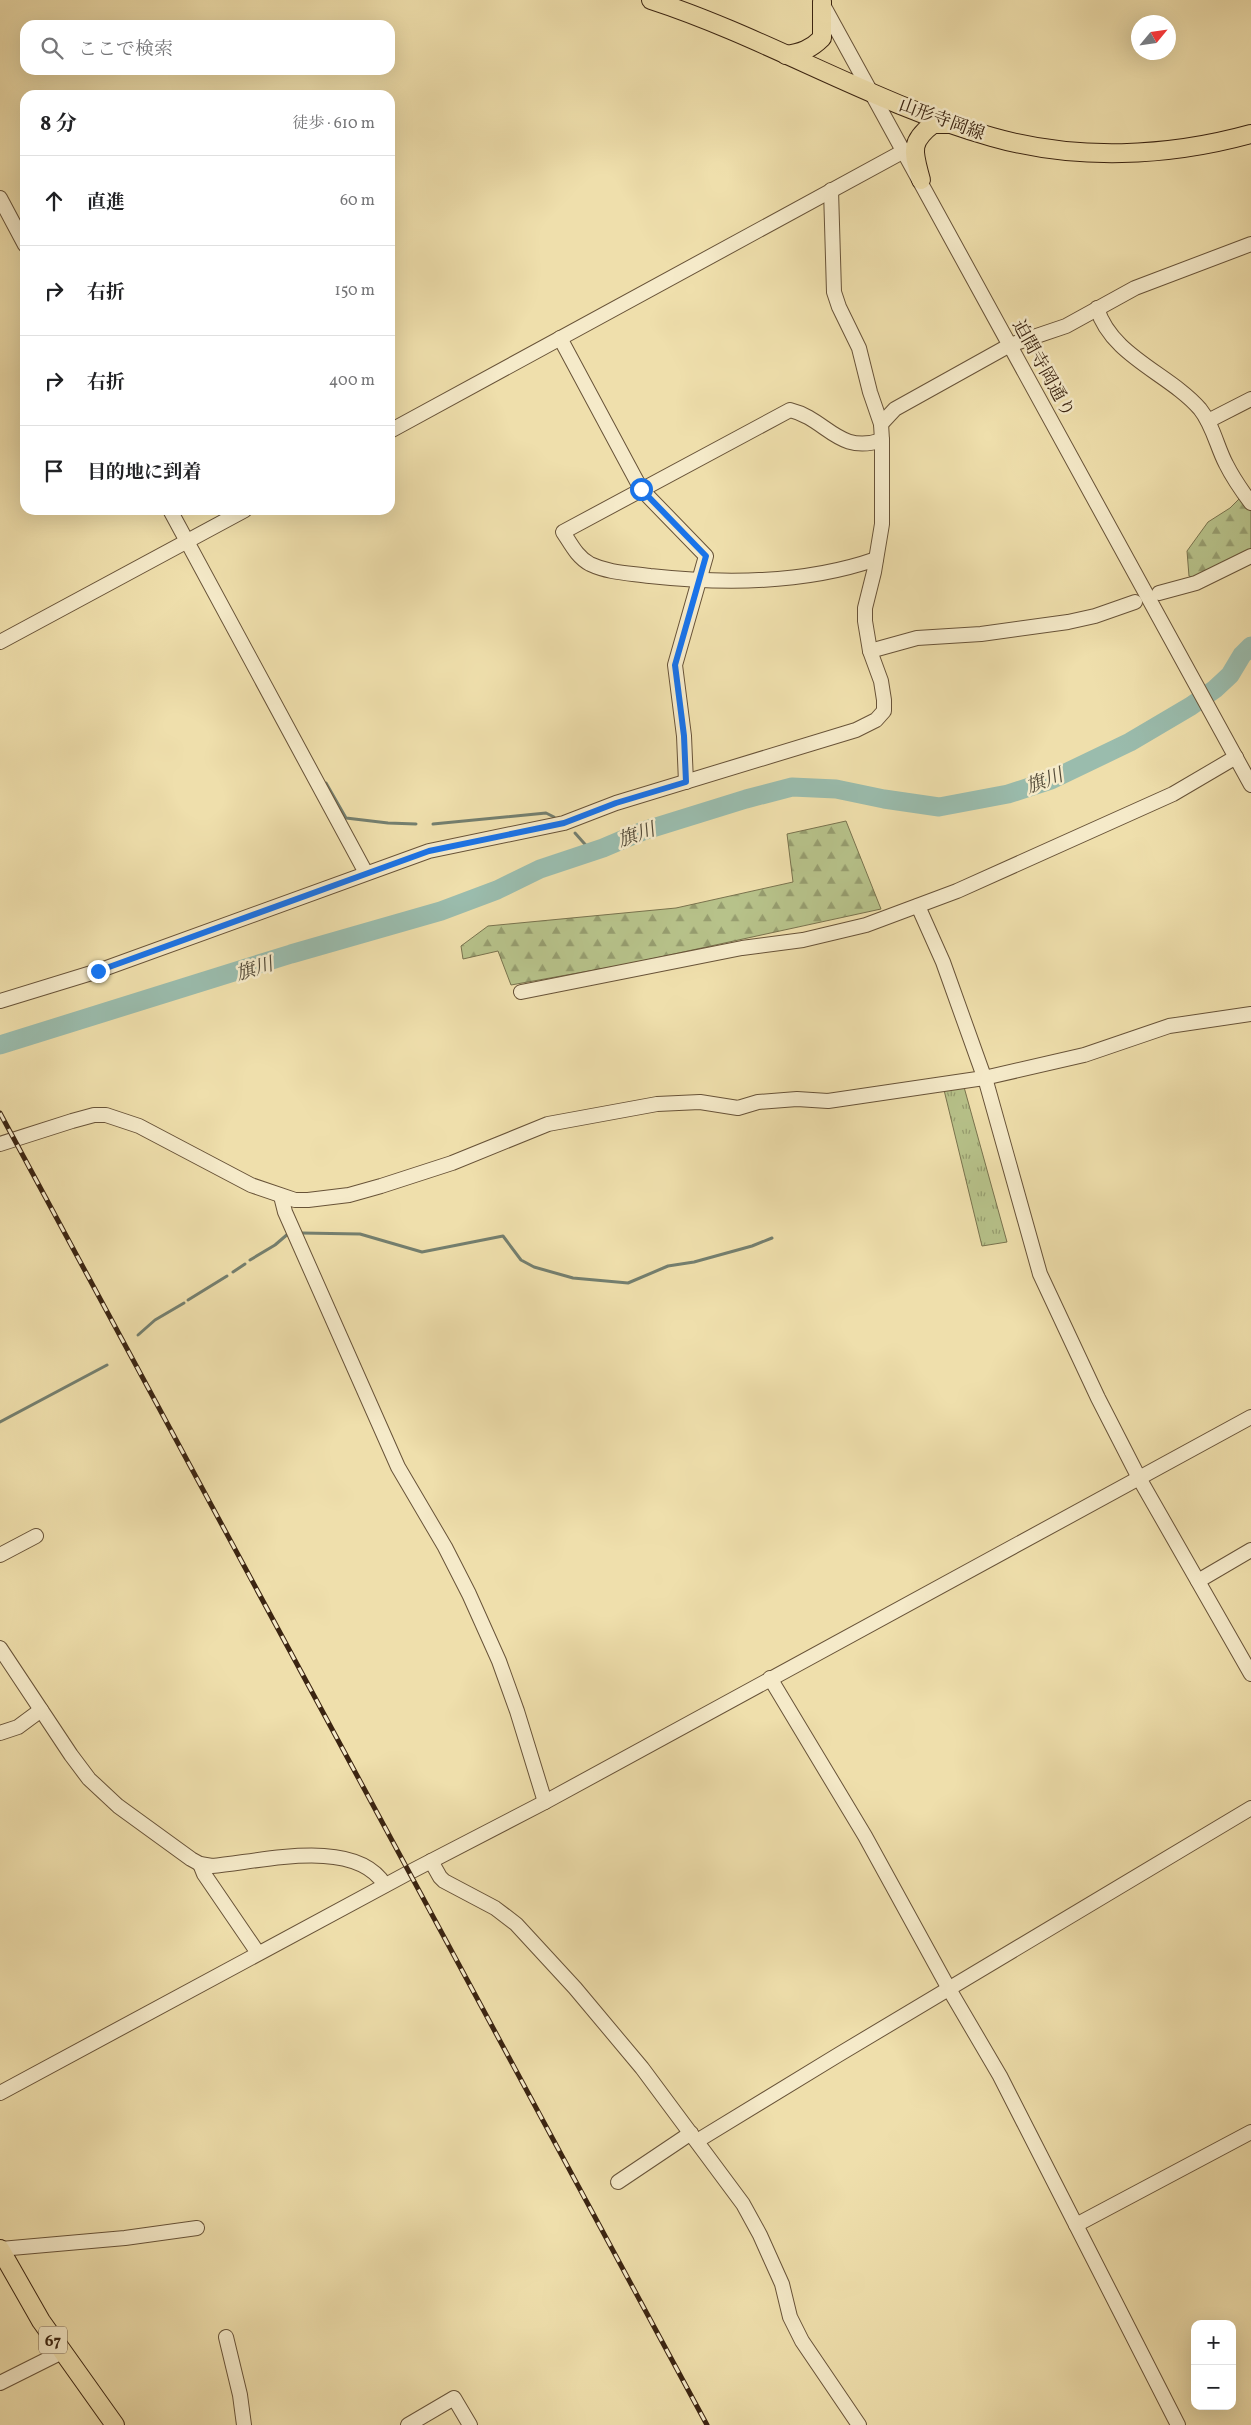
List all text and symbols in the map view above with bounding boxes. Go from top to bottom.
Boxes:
north arrow [1131,15,1176,60]
search box [20,20,395,75]
icon: search [38,34,66,62]
text: ここで検索 [78,37,173,63]
street label: 山形寺岡線 [895,93,988,148]
text: 8 分 [40,110,77,139]
text: 徒歩 · 610 m [292,113,375,135]
icon: ahead [40,187,68,215]
text: 直進 [87,190,125,216]
text: 60 m [340,190,375,212]
icon: right [40,277,68,305]
text: 右折 [87,280,125,306]
text: 150 m [334,280,375,302]
street label: 迫間寺岡通り [1006,315,1080,422]
icon: right [40,367,68,395]
text: 右折 [87,370,125,396]
text: 400 m [329,370,375,392]
icon: arrive [40,457,68,485]
text: 目的地に到着 [87,460,201,486]
route start [630,478,653,501]
water label: 旗川 [1022,762,1069,801]
water label: 旗川 [614,817,661,854]
water label: 旗川 [233,951,278,988]
route end [87,960,110,983]
map controls [1191,2320,1236,2410]
button: + [1191,2320,1236,2365]
road number: 67 [39,2326,67,2354]
button: − [1191,2365,1236,2410]

